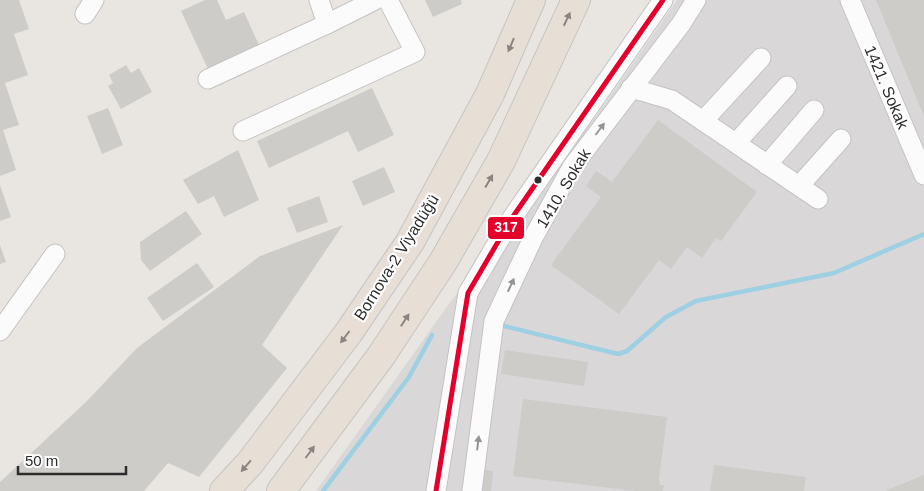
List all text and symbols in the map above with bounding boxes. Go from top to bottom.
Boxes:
one-way arrow [564,12,572,26]
one-way arrow [507,38,515,52]
street label: 1421. Sokak [861,43,912,132]
one-way arrow [595,122,605,136]
street label: 1410. Sokak [533,145,594,231]
one-way arrow [485,175,494,188]
unlabelled marker [533,175,543,185]
street label: Bornova-2 Viyadüğü [351,191,442,323]
line badge: 317 [487,216,525,240]
text: 317 [494,219,518,235]
one-way arrow [507,278,515,292]
one-way arrow [400,313,410,327]
one-way arrow [340,330,350,344]
one-way arrow [474,434,482,450]
scale bar [18,444,125,476]
one-way arrow [305,445,315,459]
text: 50 m [25,452,58,469]
one-way arrow [240,460,252,472]

